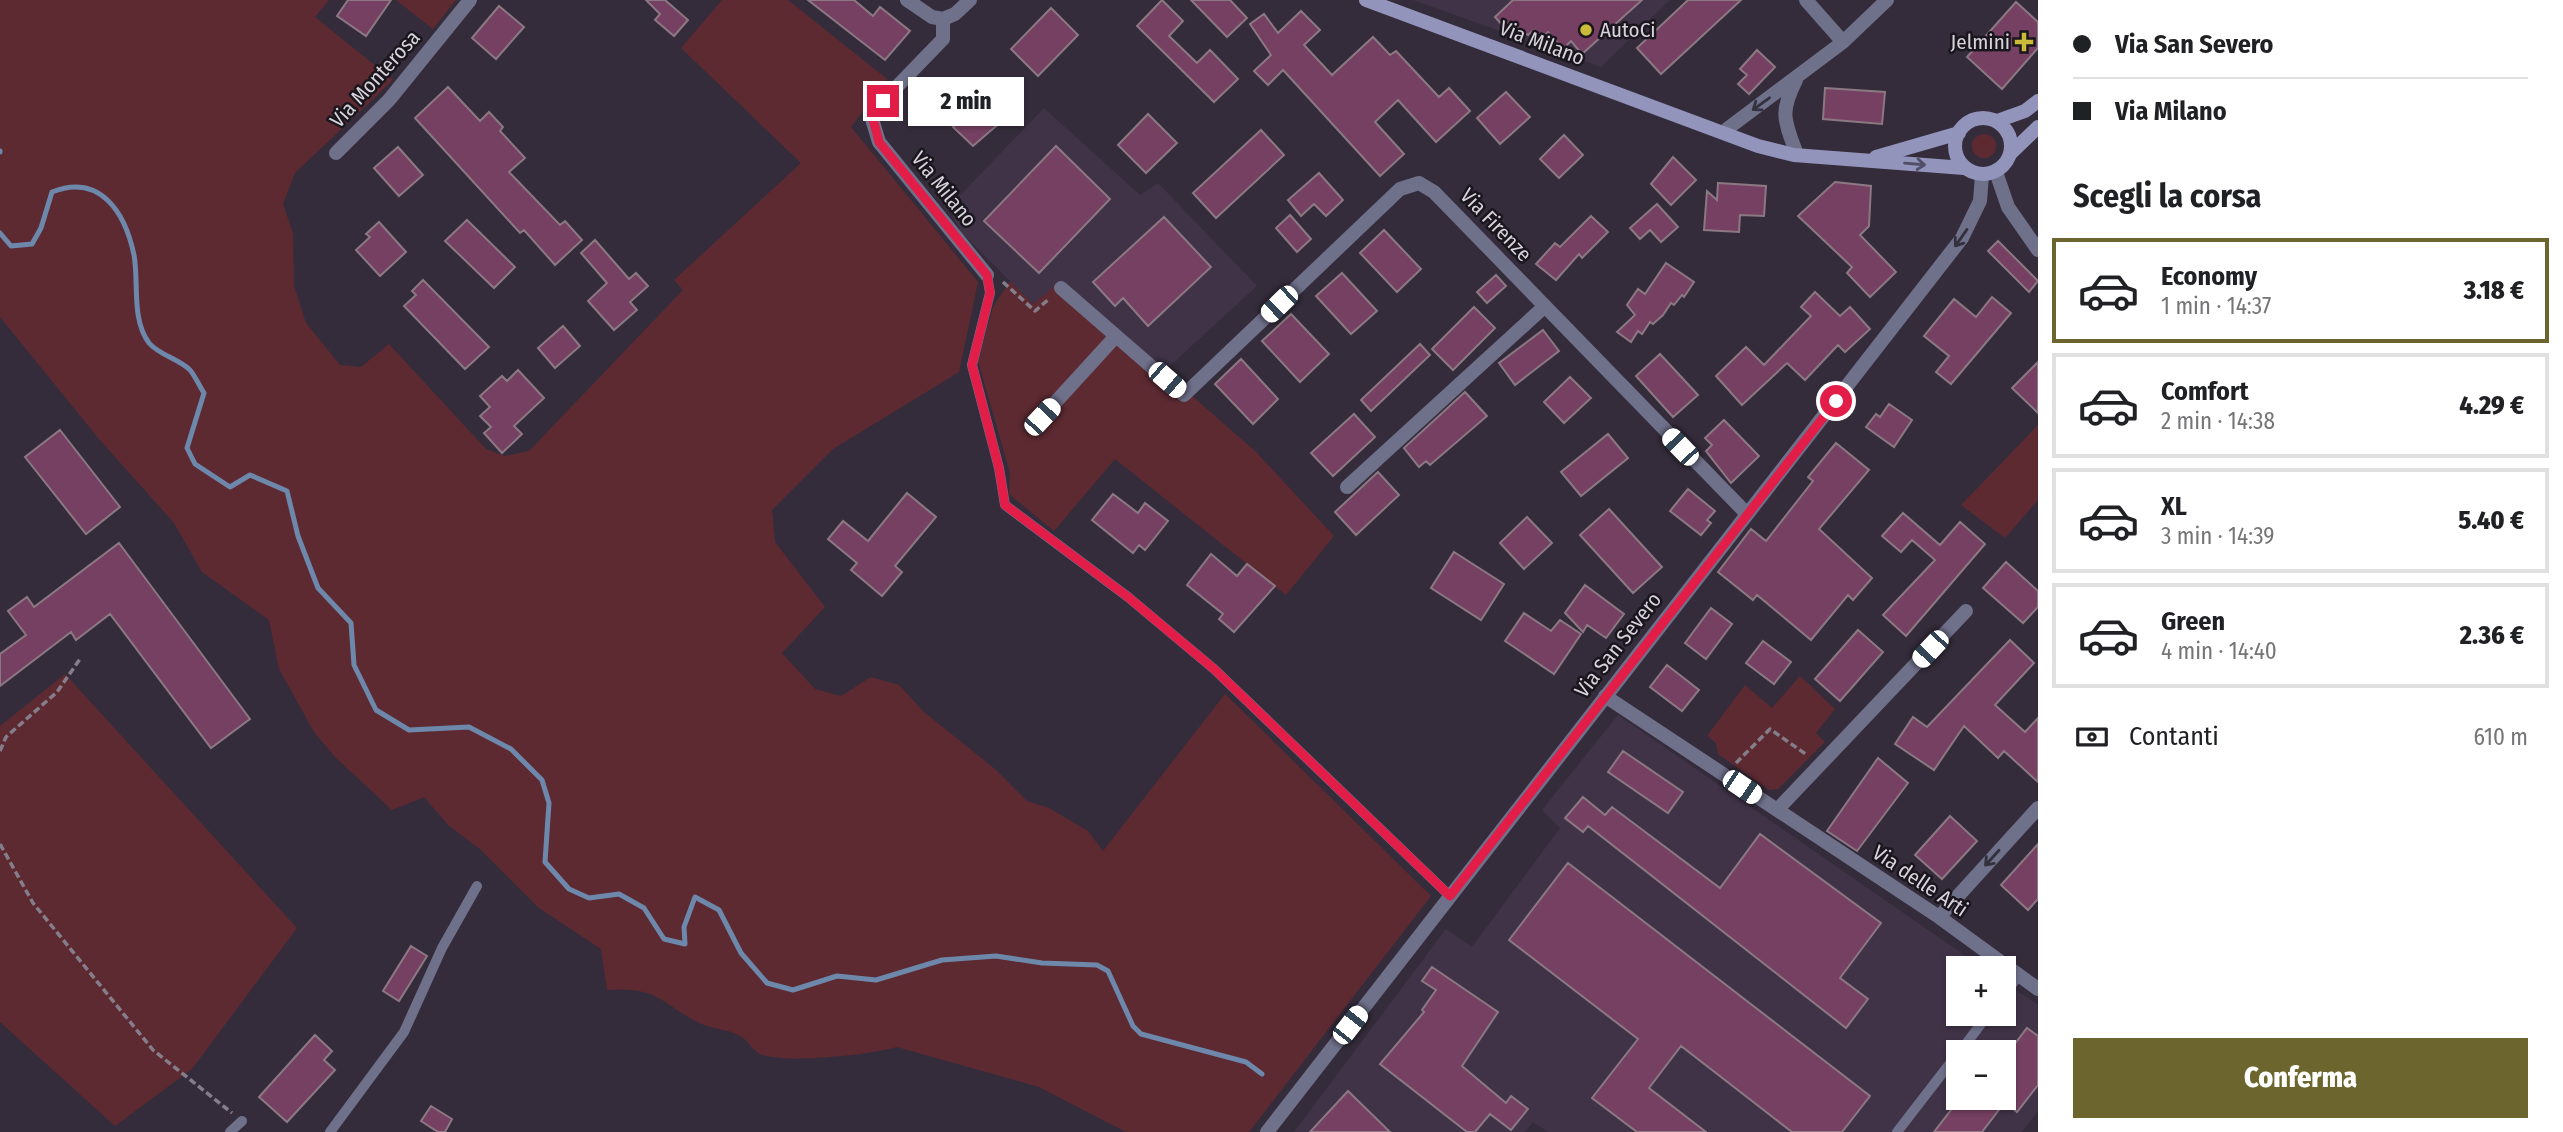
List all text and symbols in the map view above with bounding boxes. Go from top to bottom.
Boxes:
street label: Via Milano [1496,15,1588,71]
place label: AutoCi [1600,17,1656,43]
marker: AutoCi [1578,22,1594,38]
street label: Via Monterosa [324,25,426,133]
place label: Jelmini [1951,29,2010,55]
text: Via San Severo [2115,29,2274,60]
marker: Jelmini [2016,34,2032,50]
callout: 2 min [908,76,1023,126]
route end [867,85,899,117]
text: 2 min [941,87,991,115]
one-way arrow [1752,96,1771,111]
text: Via Milano [2115,96,2227,127]
street label: Via Milano [906,146,982,232]
one-way arrow [1904,158,1926,171]
text: Scegli la corsa [2073,177,2261,215]
street label: Via Firenze [1455,183,1537,267]
one-way arrow [1954,228,1968,247]
icon: car [2077,259,2140,322]
text: Economy [2161,261,2257,292]
text: 3.18 € [2464,275,2524,306]
car [1257,282,1302,326]
text: 1 min · 14:37 [2161,292,2271,320]
car [1145,358,1190,402]
icon: car [2077,374,2140,437]
text: Comfort [2161,376,2249,407]
route start [1820,385,1852,417]
text: 4.29 € [2459,390,2524,421]
car [1020,394,1065,440]
text: 2 min · 14:38 [2161,407,2275,435]
car [1658,425,1703,469]
icon: car [2077,489,2140,552]
text: XL [2161,491,2187,522]
text: 5.40 € [2458,505,2524,536]
text: 3 min · 14:39 [2161,522,2275,550]
street label: Via San Severo [1569,587,1667,703]
icon: car [2077,604,2140,667]
text: Green [2161,606,2225,637]
text: 2.36 € [2460,620,2524,651]
car [1908,626,1953,672]
text: 4 min · 14:40 [2161,637,2277,665]
icon: cash [2073,718,2111,756]
text: Contanti [2129,721,2219,752]
text: 610 m [2474,723,2528,751]
car [1719,767,1766,807]
street label: Via delle Arti [1867,840,1973,922]
one-way arrow [1984,849,2000,867]
map controls [1946,956,2016,1110]
button: + [1946,956,2016,1026]
car [1329,1002,1372,1048]
button: Conferma [2073,1038,2528,1118]
button: − [1946,1040,2016,1110]

